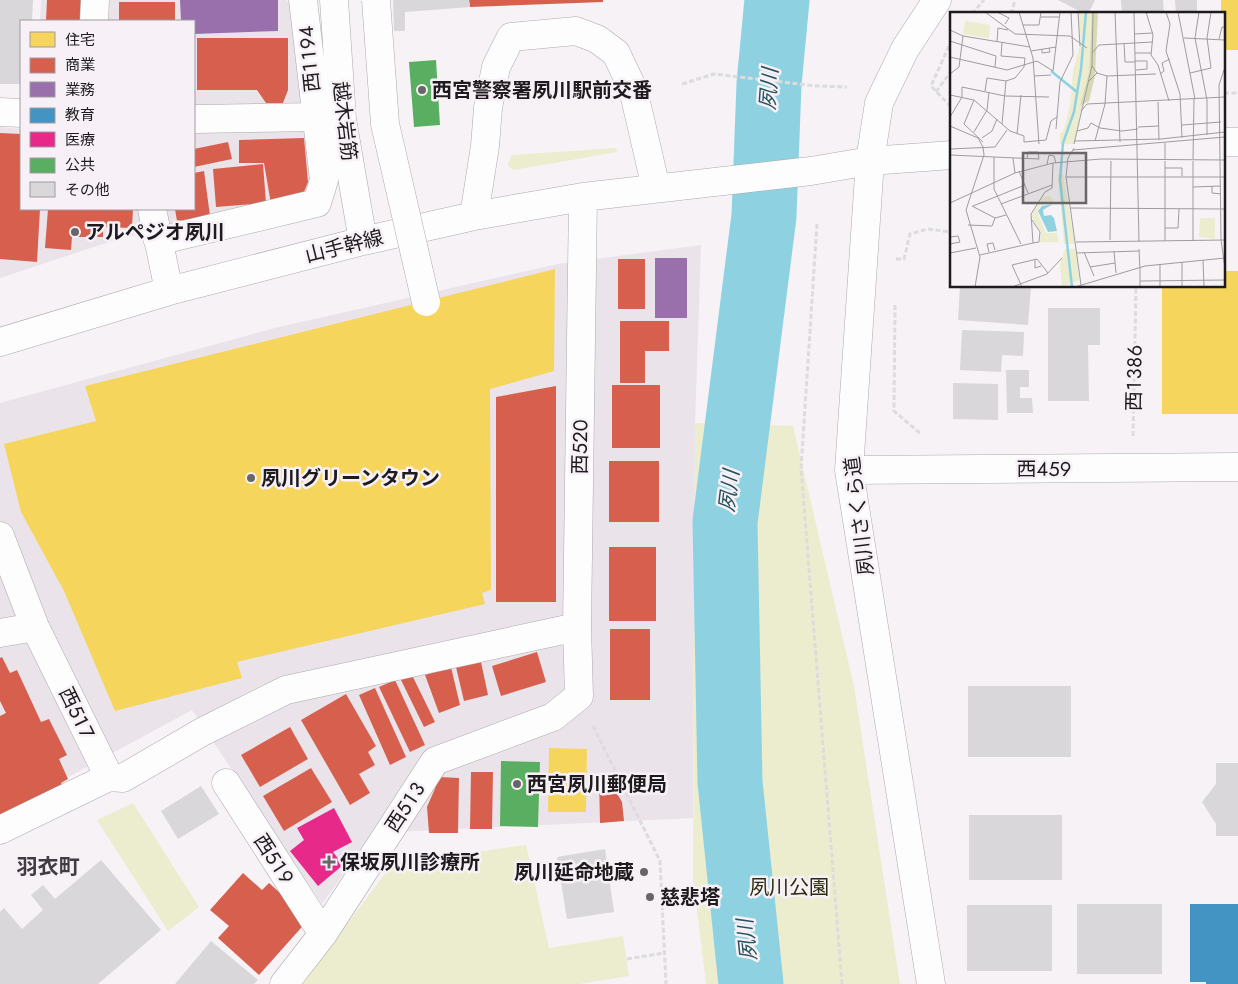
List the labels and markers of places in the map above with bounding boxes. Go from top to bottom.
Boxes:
place label: 西宮警察署夙川駅前交番 [432,76,652,105]
marker: 西宮警察署夙川駅前交番 [416,84,428,96]
place label: アルペジオ夙川 [85,218,225,247]
marker: アルペジオ夙川 [69,226,81,238]
place label: 夙川グリーンタウン [261,464,440,493]
marker: 夙川グリーンタウン [245,472,257,484]
place label: 西宮夙川郵便局 [527,770,667,799]
marker: 西宮夙川郵便局 [511,778,523,790]
place label: 保坂夙川診療所 [340,848,480,877]
marker: 保坂夙川診療所 [322,855,336,869]
place label: 夙川延命地蔵 [514,858,634,887]
marker: 夙川延命地蔵 [638,866,650,878]
place label: 慈悲塔 [660,883,720,912]
marker: 慈悲塔 [644,891,656,903]

